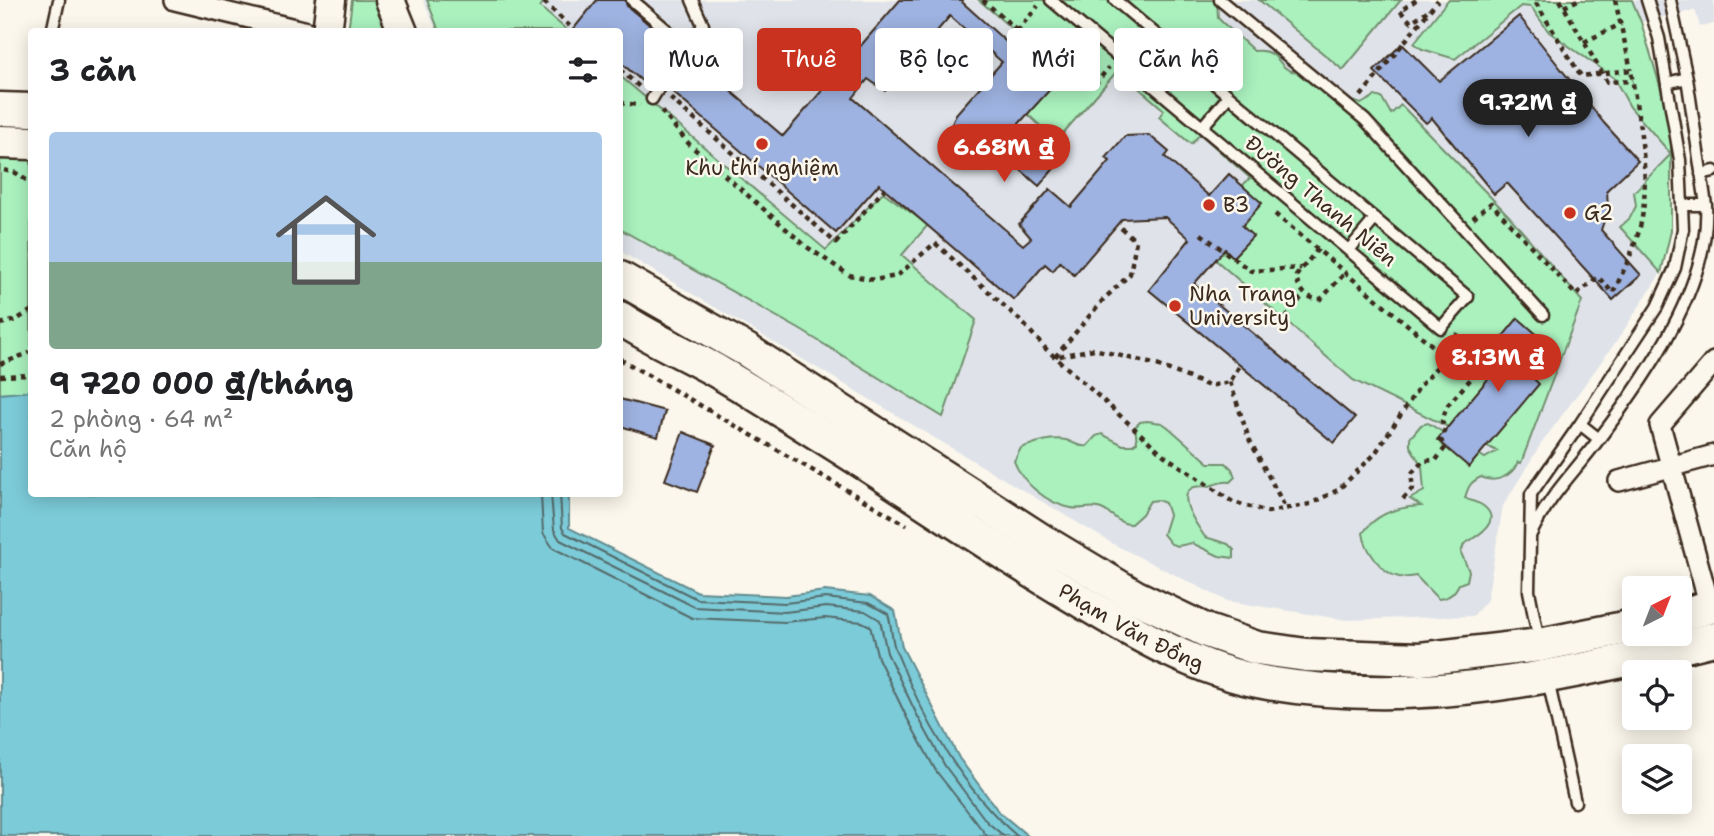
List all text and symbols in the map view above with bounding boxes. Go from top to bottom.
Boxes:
chip: Mua [644,28,743,91]
chip: Thuê [757,28,861,91]
chip: Bộ lọc [875,28,993,91]
chip: Mới [1007,28,1100,91]
chip: Căn hộ [1114,28,1243,91]
text: 3 căn [49,50,137,91]
icon: filters [564,51,602,89]
pin: 9.72M ₫ [1463,80,1593,139]
text: 9.72M ₫ [1479,87,1577,117]
pin: 6.68M ₫ [939,124,1069,184]
street label: Đường Thanh Niên [1239,129,1403,273]
text: 6.68M ₫ [953,132,1055,162]
marker: Khu thí nghiệm [754,136,770,152]
place label: Khu thí nghiệm [685,154,839,182]
icon: home [263,177,389,303]
place label: B3 [1223,191,1249,219]
marker: B3 [1201,197,1217,213]
place label: G2 [1584,199,1613,227]
marker: G2 [1562,205,1578,221]
place label: Nha Trang University [1189,280,1296,332]
marker: Nha Trang University [1167,298,1183,314]
pin: 8.13M ₫ [1433,334,1563,394]
text: 8.13M ₫ [1451,342,1545,372]
text: 9 720 000 ₫/tháng [49,363,354,404]
text: 2 phòng · 64 m² [49,404,233,434]
text: Căn hộ [49,434,127,464]
north arrow [1622,576,1692,646]
map controls [1622,576,1692,814]
street label: Phạm Văn Đồng [1053,577,1208,678]
button: locate [1622,660,1692,730]
button: layers [1622,744,1692,814]

